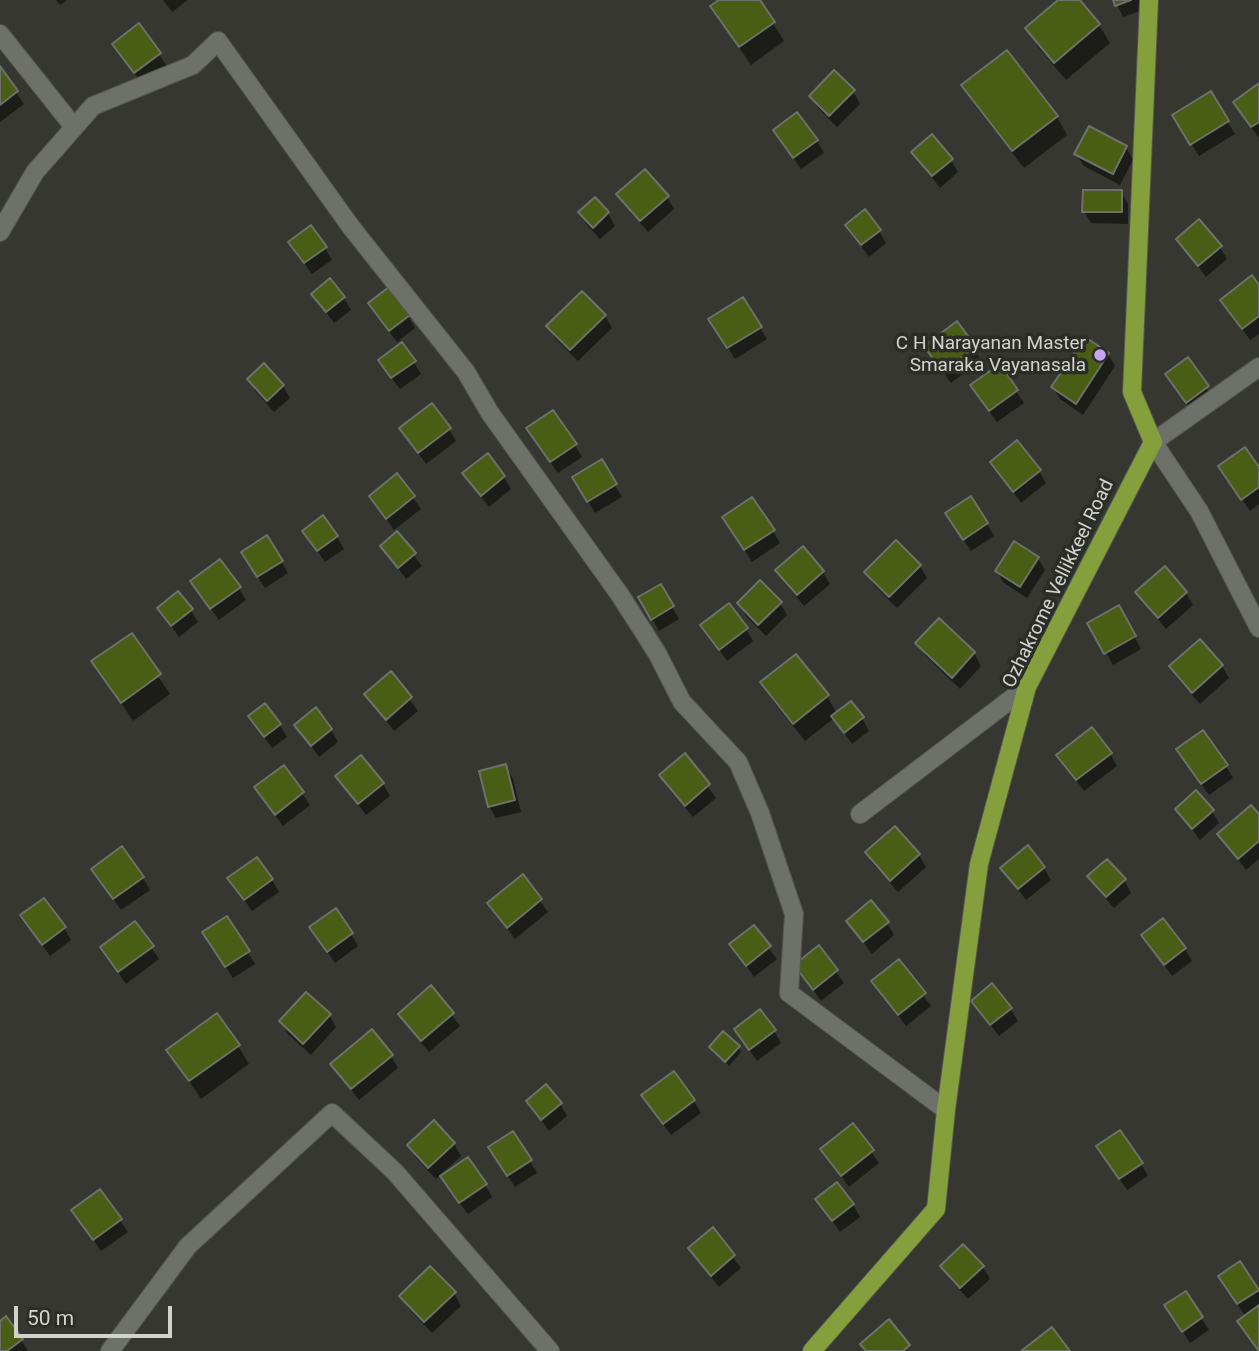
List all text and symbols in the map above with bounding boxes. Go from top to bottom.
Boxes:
place label: C H Narayanan Master Smaraka Vayanasala [896,333,1086,377]
marker: C H Narayanan Master Smaraka Vayanasala [1092,347,1108,363]
street label: Ozhakrome Vellikkeel Road [999,476,1119,692]
scale bar [18,1292,175,1336]
text: 50 m [27,1306,74,1330]

